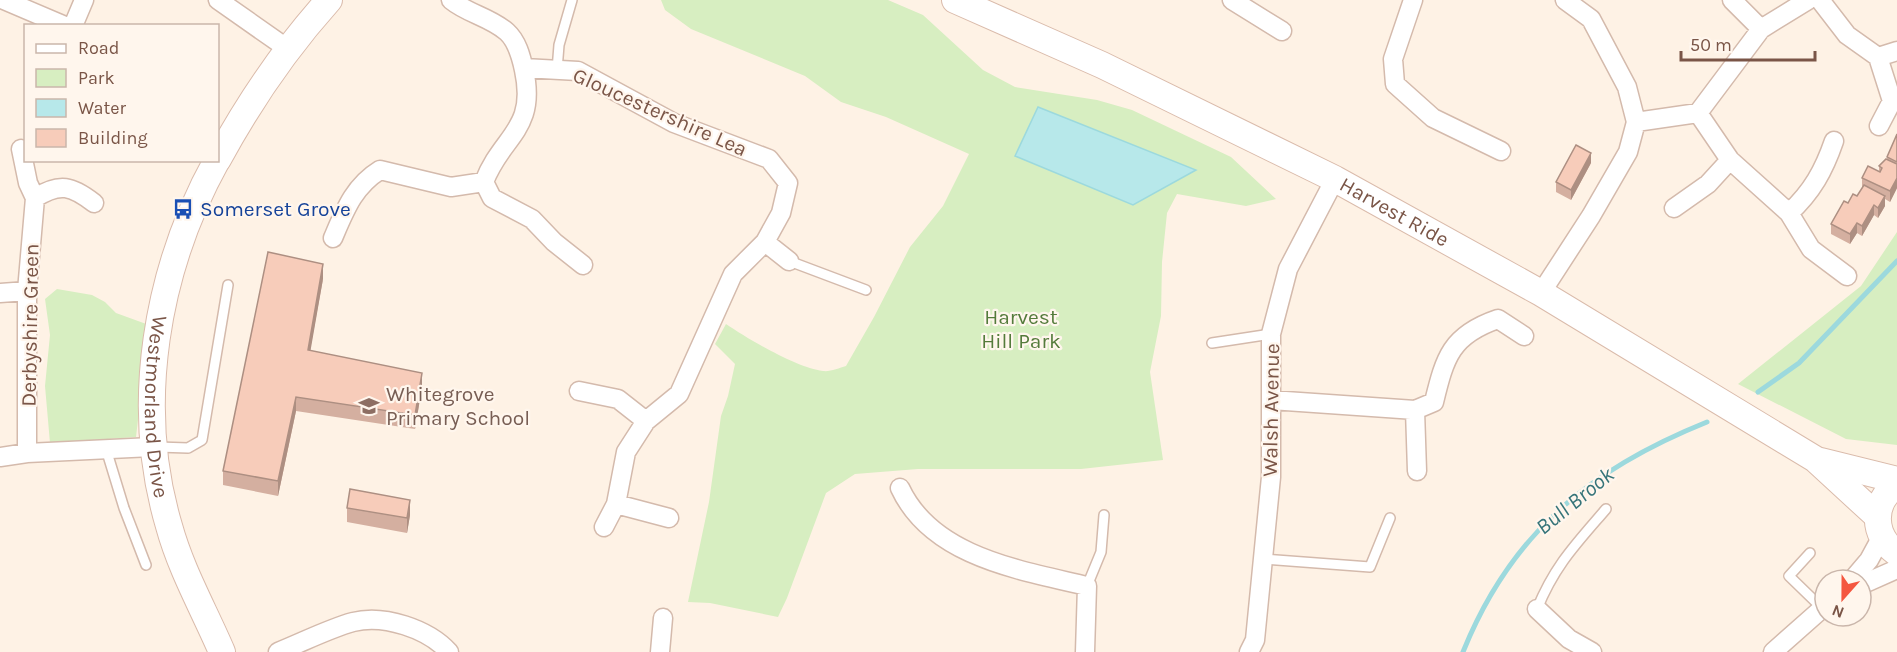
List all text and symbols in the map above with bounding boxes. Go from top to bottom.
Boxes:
legend [24,24,219,162]
scale bar [1681,24,1814,62]
text: 50 m [1690,34,1732,56]
text: Road [78,37,119,59]
street label: Gloucestershire Lea [569,63,751,161]
text: Park [78,67,115,89]
text: Water [78,97,126,119]
text: Building [78,127,148,149]
street label: Harvest Ride [1336,172,1453,252]
bus stop icon: Somerset Grove [171,197,195,221]
place label: Somerset Grove [200,197,351,221]
street label: Derbyshire Green [17,243,43,407]
park label: Harvest Hill Park [981,305,1061,353]
street label: Westmorland Drive [140,314,173,500]
street label: Walsh Avenue [1258,343,1284,477]
place label: Whitegrove Primary School [386,382,530,430]
school or university icon: Whitegrove Primary School [357,394,381,418]
water label: Bull Brook [1531,461,1620,540]
north arrow [1813,568,1873,628]
text: N [1829,601,1847,622]

